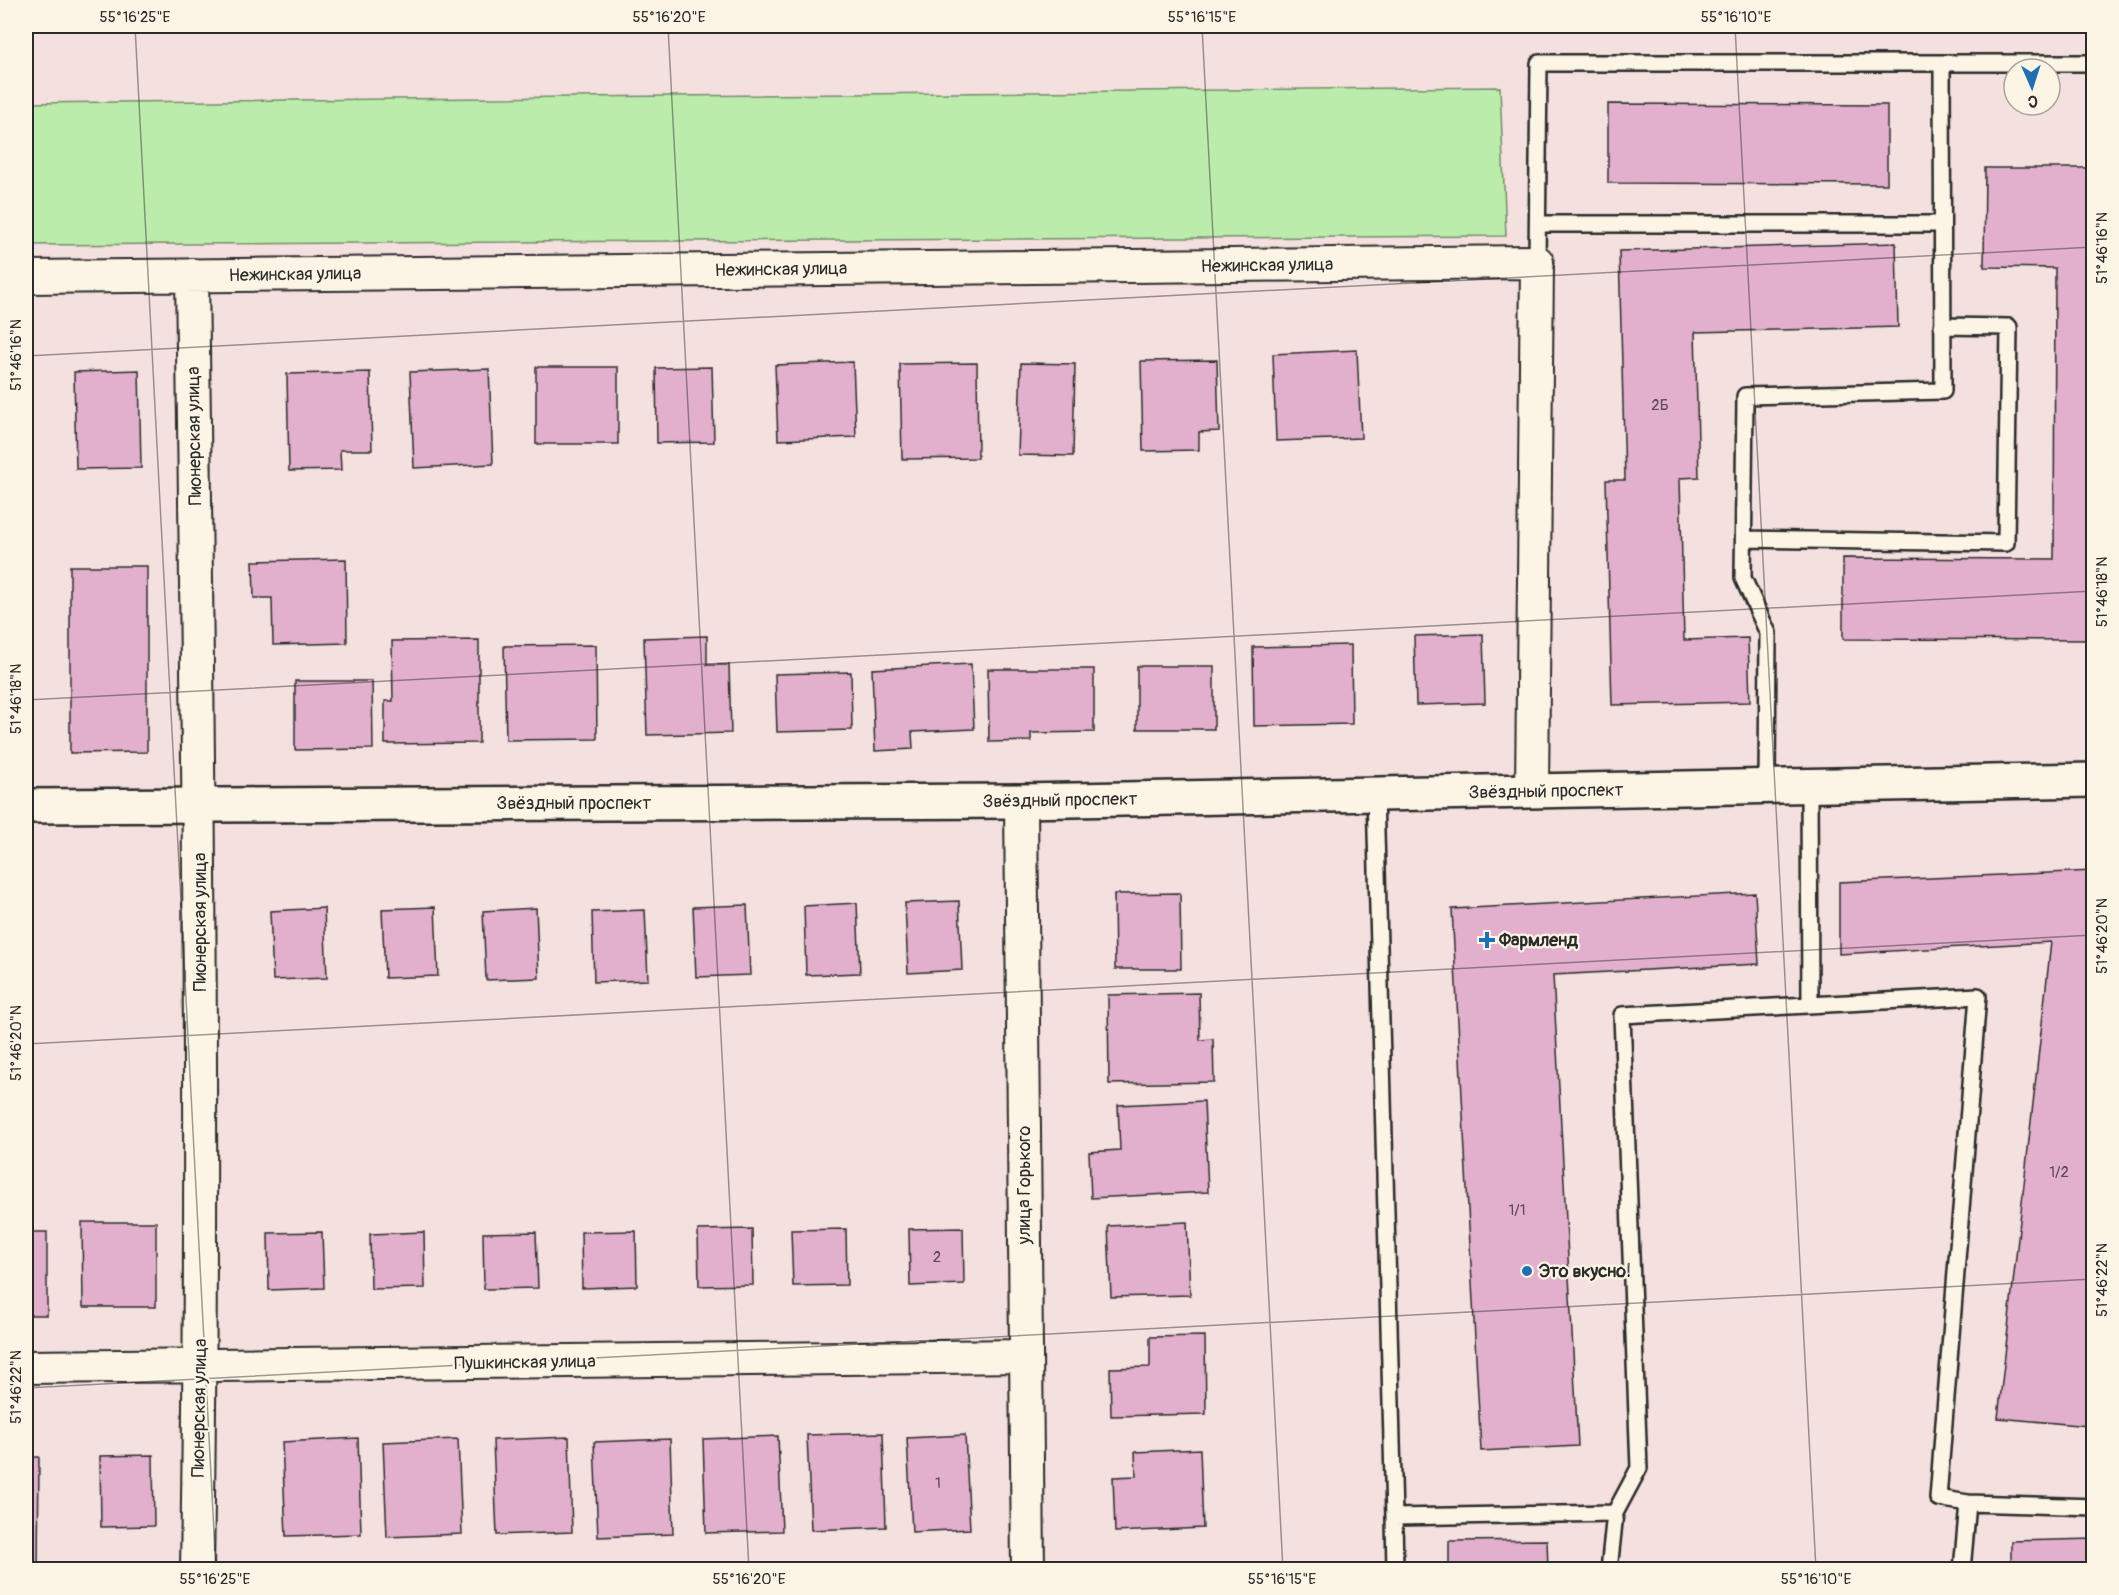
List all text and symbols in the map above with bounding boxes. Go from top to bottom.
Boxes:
text: 55°16'25"E [100,8,171,27]
text: 55°16'20"E [633,8,706,27]
text: 55°16'15"E [1168,8,1236,27]
text: 55°16'10"E [1701,8,1771,27]
north arrow [2002,57,2062,117]
text: С [2027,91,2038,111]
text: 51°46'16"N [2093,212,2112,284]
street label: Нежинская улица [1200,253,1334,278]
street label: Нежинская улица [714,257,848,282]
street label: Нежинская улица [228,262,362,287]
text: 51°46'16"N [7,319,26,391]
street label: Пионерская улица [182,366,207,506]
house number: 2Б [1651,396,1669,415]
text: 51°46'18"N [2093,557,2112,627]
text: 51°46'18"N [7,664,26,734]
street label: Звёздный проспект [1468,779,1624,804]
street label: Звёздный проспект [982,788,1138,813]
street label: Звёздный проспект [497,792,651,815]
street label: Пионерская улица [189,853,212,991]
text: 51°46'20"N [2093,898,2112,974]
place label: Фармленд [1498,929,1578,952]
marker: Фармленд [1480,933,1494,947]
text: 51°46'20"N [7,1005,26,1081]
street label: улица Горького [1013,1125,1036,1245]
house number: 1/2 [2049,1163,2069,1182]
house number: 1/1 [1508,1201,1526,1220]
text: 51°46'22"N [2093,1243,2112,1317]
house number: 2 [933,1248,941,1267]
place label: Это вкусно! [1539,1260,1631,1283]
marker: Это вкусно! [1520,1264,1534,1278]
street label: Пионерская улица [187,1338,212,1478]
text: 51°46'22"N [7,1350,26,1424]
street label: Пушкинская улица [454,1350,596,1375]
house number: 1 [935,1474,941,1493]
text: 55°16'25"E [180,1570,251,1589]
text: 55°16'20"E [713,1570,786,1589]
text: 55°16'15"E [1248,1570,1316,1589]
text: 55°16'10"E [1781,1570,1851,1589]

